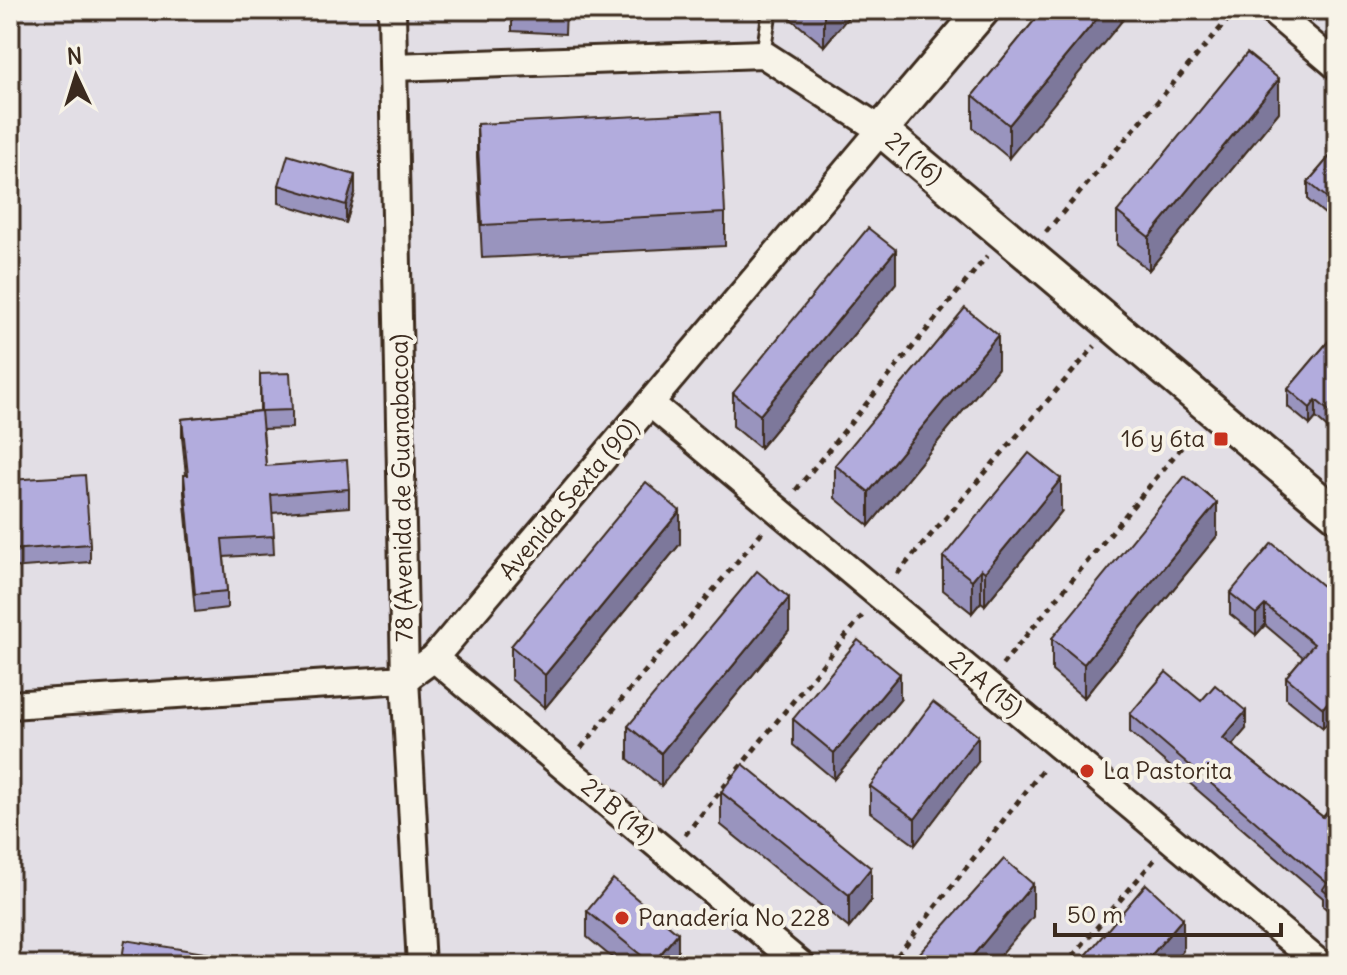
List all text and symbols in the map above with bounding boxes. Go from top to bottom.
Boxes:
north arrow [36,36,116,116]
text: N [66,42,83,71]
street label: 21 (16) [880,125,949,190]
street label: 78 (Avenida de Guanabacoa) [383,334,419,643]
street label: Avenida Sexta (90) [492,411,645,585]
place label: 16 y 6ta [1121,423,1205,453]
marker: 16 y 6ta [1212,430,1230,448]
street label: 21 A (15) [944,644,1030,723]
place label: La Pastorita [1103,755,1232,785]
marker: La Pastorita [1078,762,1096,780]
street label: 21 B (14) [576,771,662,850]
scale bar [1055,887,1281,937]
text: 50 m [1067,899,1123,929]
place label: Panadería No 228 [638,902,830,932]
marker: Panadería No 228 [613,909,631,927]

